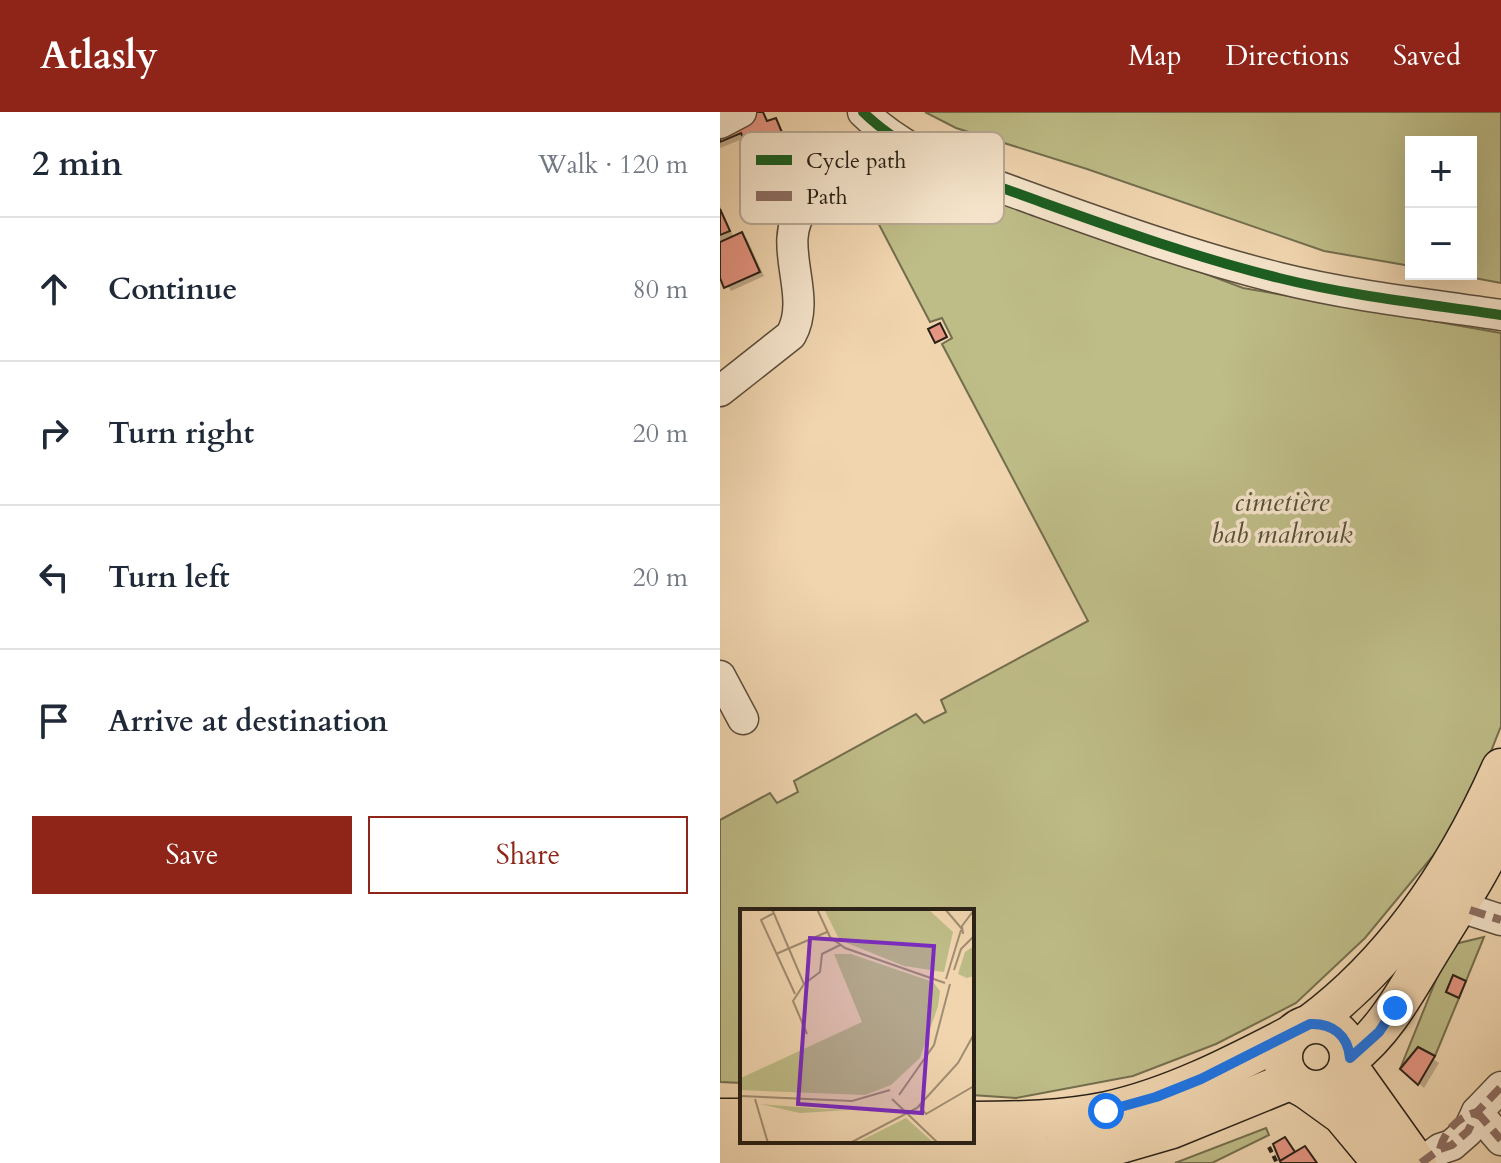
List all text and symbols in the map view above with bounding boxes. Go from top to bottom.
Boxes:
text: Atlasly [40,30,158,82]
text: Map [1128,37,1182,75]
text: Directions [1226,37,1349,75]
text: Saved [1393,37,1461,75]
legend [740,132,1004,224]
map controls [1405,136,1477,280]
button: + [1405,136,1477,208]
text: 2 min [32,141,123,187]
text: Cycle path [806,146,906,176]
text: Walk · 120 m [538,147,688,182]
text: Path [806,182,848,212]
button: − [1405,208,1477,280]
icon: ahead [32,267,76,311]
text: Continue [108,269,237,310]
text: 80 m [632,272,688,307]
icon: right [32,411,76,455]
text: Turn right [108,413,254,454]
text: 20 m [632,416,688,451]
park label: cimetière bab mahrouk [1211,483,1353,553]
icon: left [32,555,76,599]
text: Turn left [108,557,230,598]
text: 20 m [632,560,688,595]
icon: arrive [32,699,76,743]
text: Arrive at destination [108,701,388,742]
button: Save [32,816,352,894]
button: Share [368,816,688,894]
inset map [740,909,974,1143]
route end [1377,990,1413,1026]
route start [1088,1093,1124,1129]

